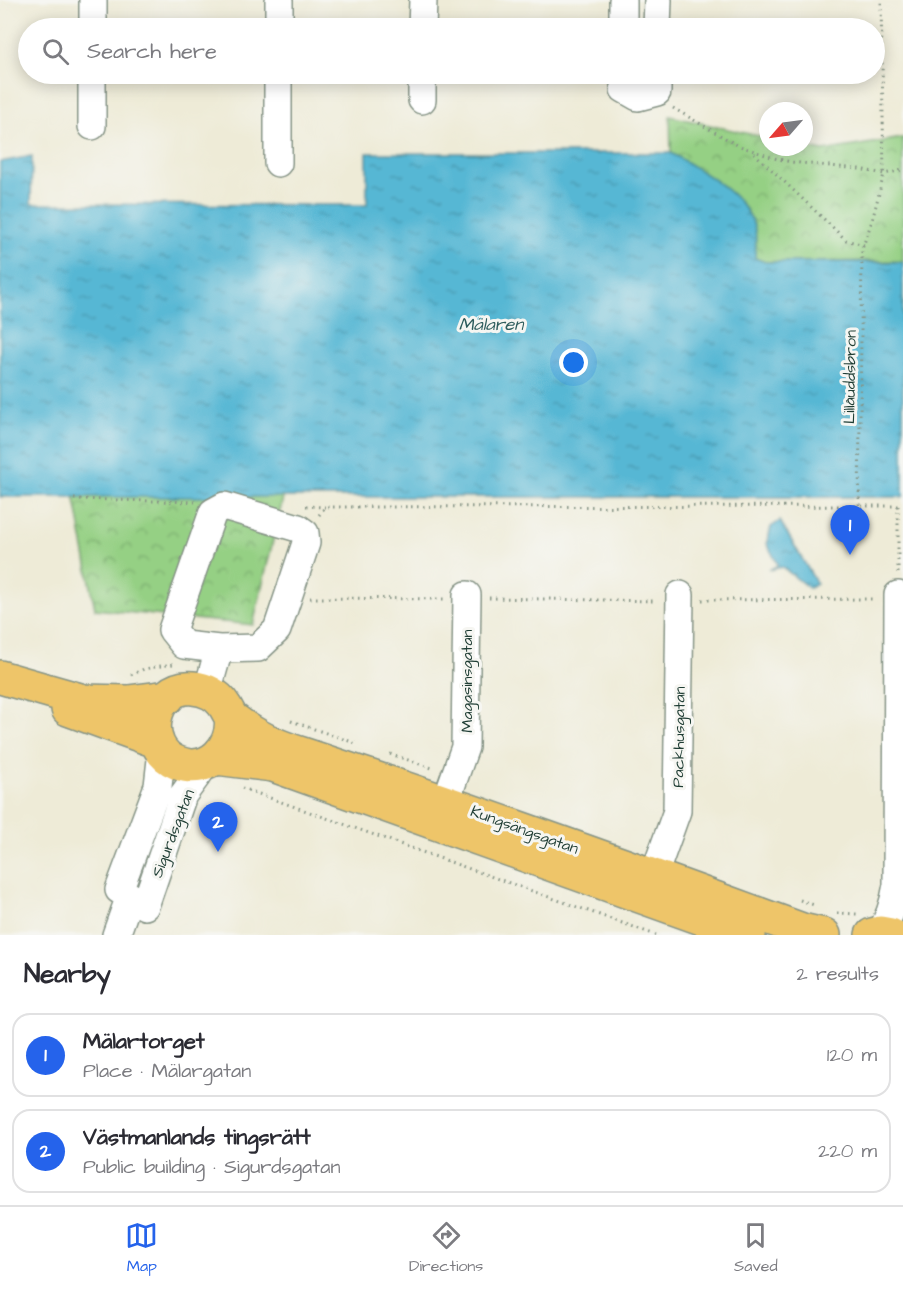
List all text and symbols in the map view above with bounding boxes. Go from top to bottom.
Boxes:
search box [18,18,885,84]
icon: search [39,35,72,68]
text: Search here [87,36,217,67]
north arrow [759,102,813,156]
water label: Mälaren [459,312,525,337]
street label: Lillåuddsbron [838,330,862,424]
your location [559,348,588,377]
pin: 1 [830,506,870,555]
street label: Magasinsgatan [456,629,479,733]
street label: Packhusgatan [667,686,692,788]
street label: Sigurdsgatan [146,786,201,881]
street label: Kungsängsgatan [467,800,582,861]
pin: 2 [198,802,238,852]
text: Nearby [24,956,111,992]
text: 2 results [796,960,879,988]
text: Mälartorget [83,1026,205,1057]
text: 1 [44,1041,47,1069]
text: 120 m [827,1041,877,1069]
text: Place · Mälargatan [83,1057,251,1085]
text: Västmanlands tingsrätt [83,1122,311,1153]
text: 2 [40,1137,51,1165]
text: 220 m [818,1137,877,1165]
text: Public building · Sigurdsgatan [83,1153,340,1181]
tab: Map [125,1219,158,1277]
tab: Directions [409,1219,483,1277]
tab: Saved [734,1219,778,1277]

